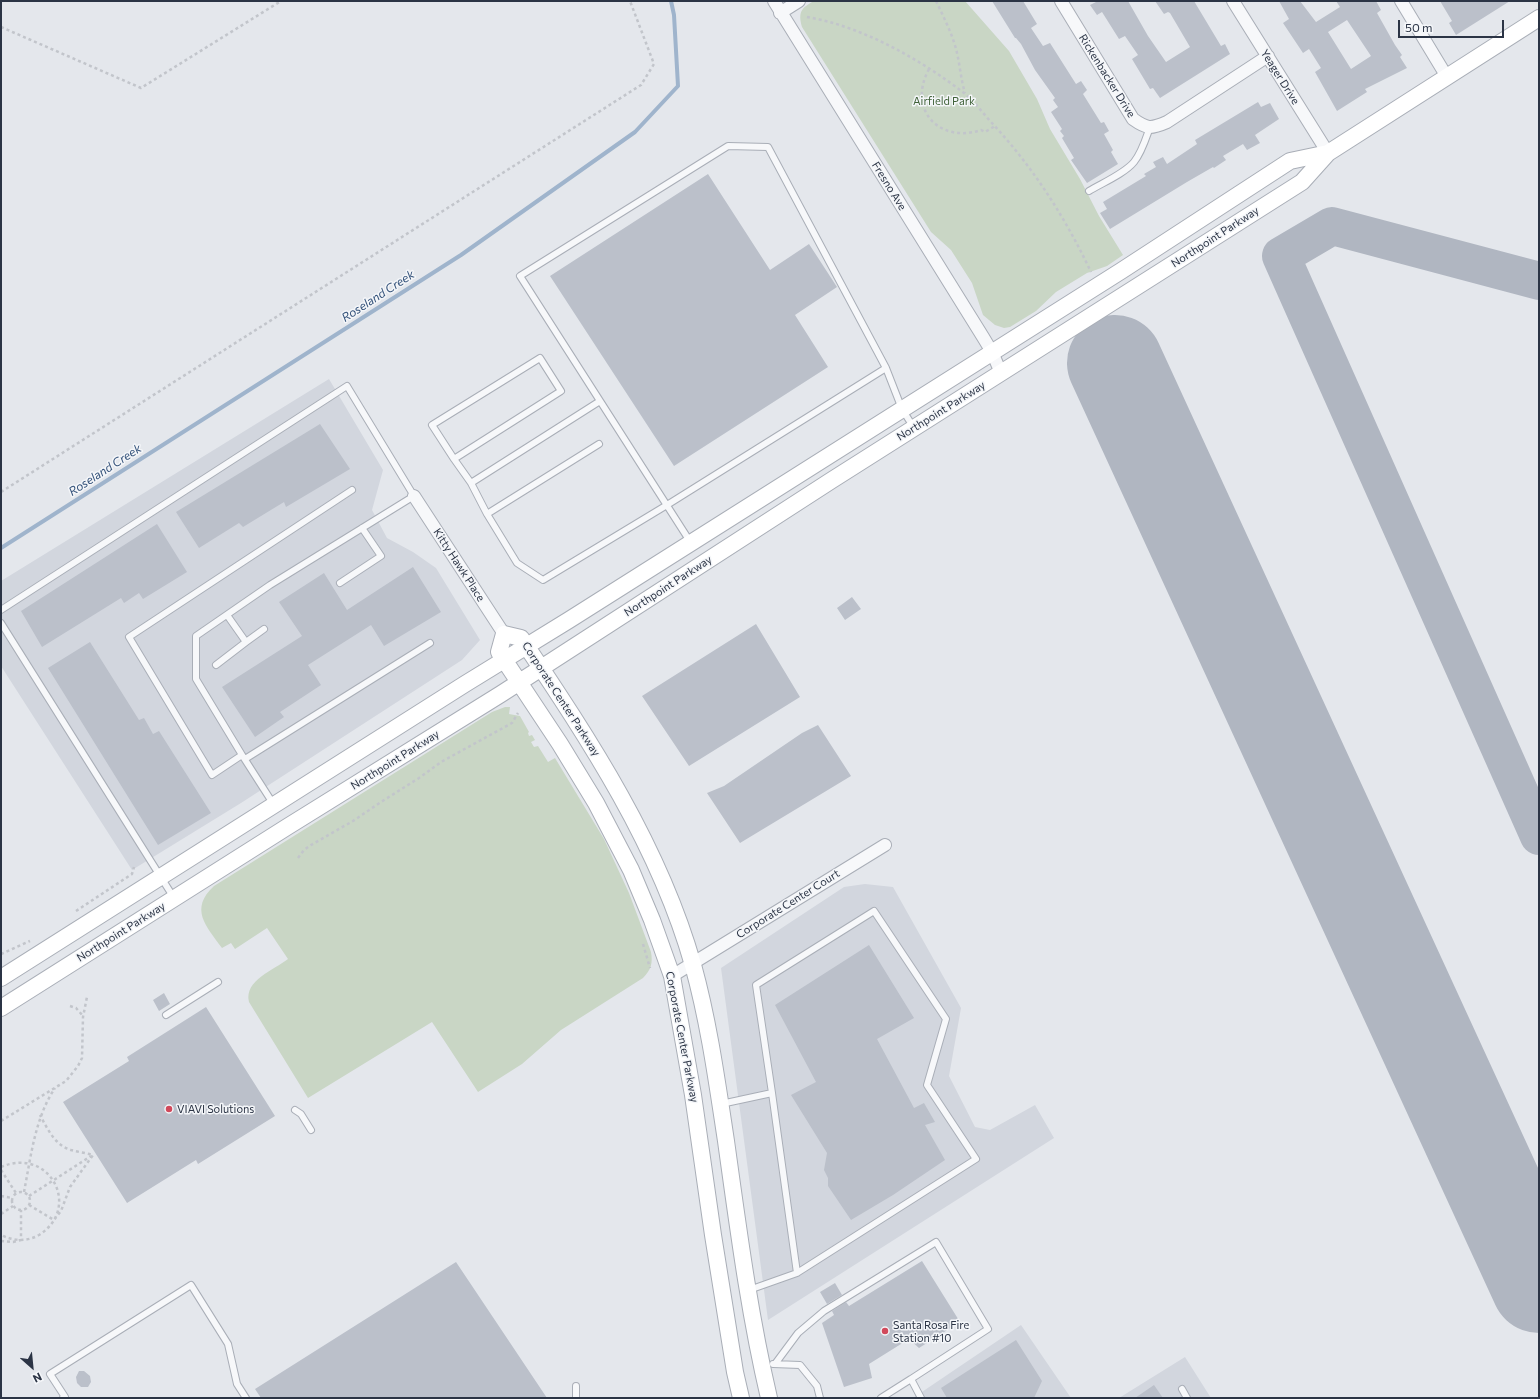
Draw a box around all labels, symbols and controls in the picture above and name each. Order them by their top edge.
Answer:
scale bar [1400,12,1506,38]
text: 50 m [1405,20,1433,34]
street label: Rickenbacker Drive [1076,32,1138,120]
street label: Yeager Drive [1258,47,1302,107]
park label: Airfield Park [913,94,975,108]
street label: Fresno Ave [869,159,909,213]
street label: Northpoint Parkway [1169,204,1261,270]
water label: Roseland Creek [339,267,417,325]
street label: Northpoint Parkway [894,378,988,444]
water label: Roseland Creek [66,441,144,499]
street label: Kitty Hawk Place [430,526,488,604]
street label: Northpoint Parkway [622,553,714,619]
street label: Corporate Center Parkway [519,639,603,759]
street label: Northpoint Parkway [348,727,442,793]
street label: Corporate Center Court [734,867,842,941]
street label: Northpoint Parkway [74,899,168,965]
street label: Corporate Center Parkway [663,970,701,1104]
place label: VIAVI Solutions [177,1102,254,1116]
marker: VIAVI Solutions [164,1104,174,1114]
place label: Santa Rosa Fire Station #10 [893,1318,969,1344]
marker: Santa Rosa Fire Station #10 [880,1326,890,1336]
north arrow [12,1347,52,1387]
text: N [31,1370,44,1386]

